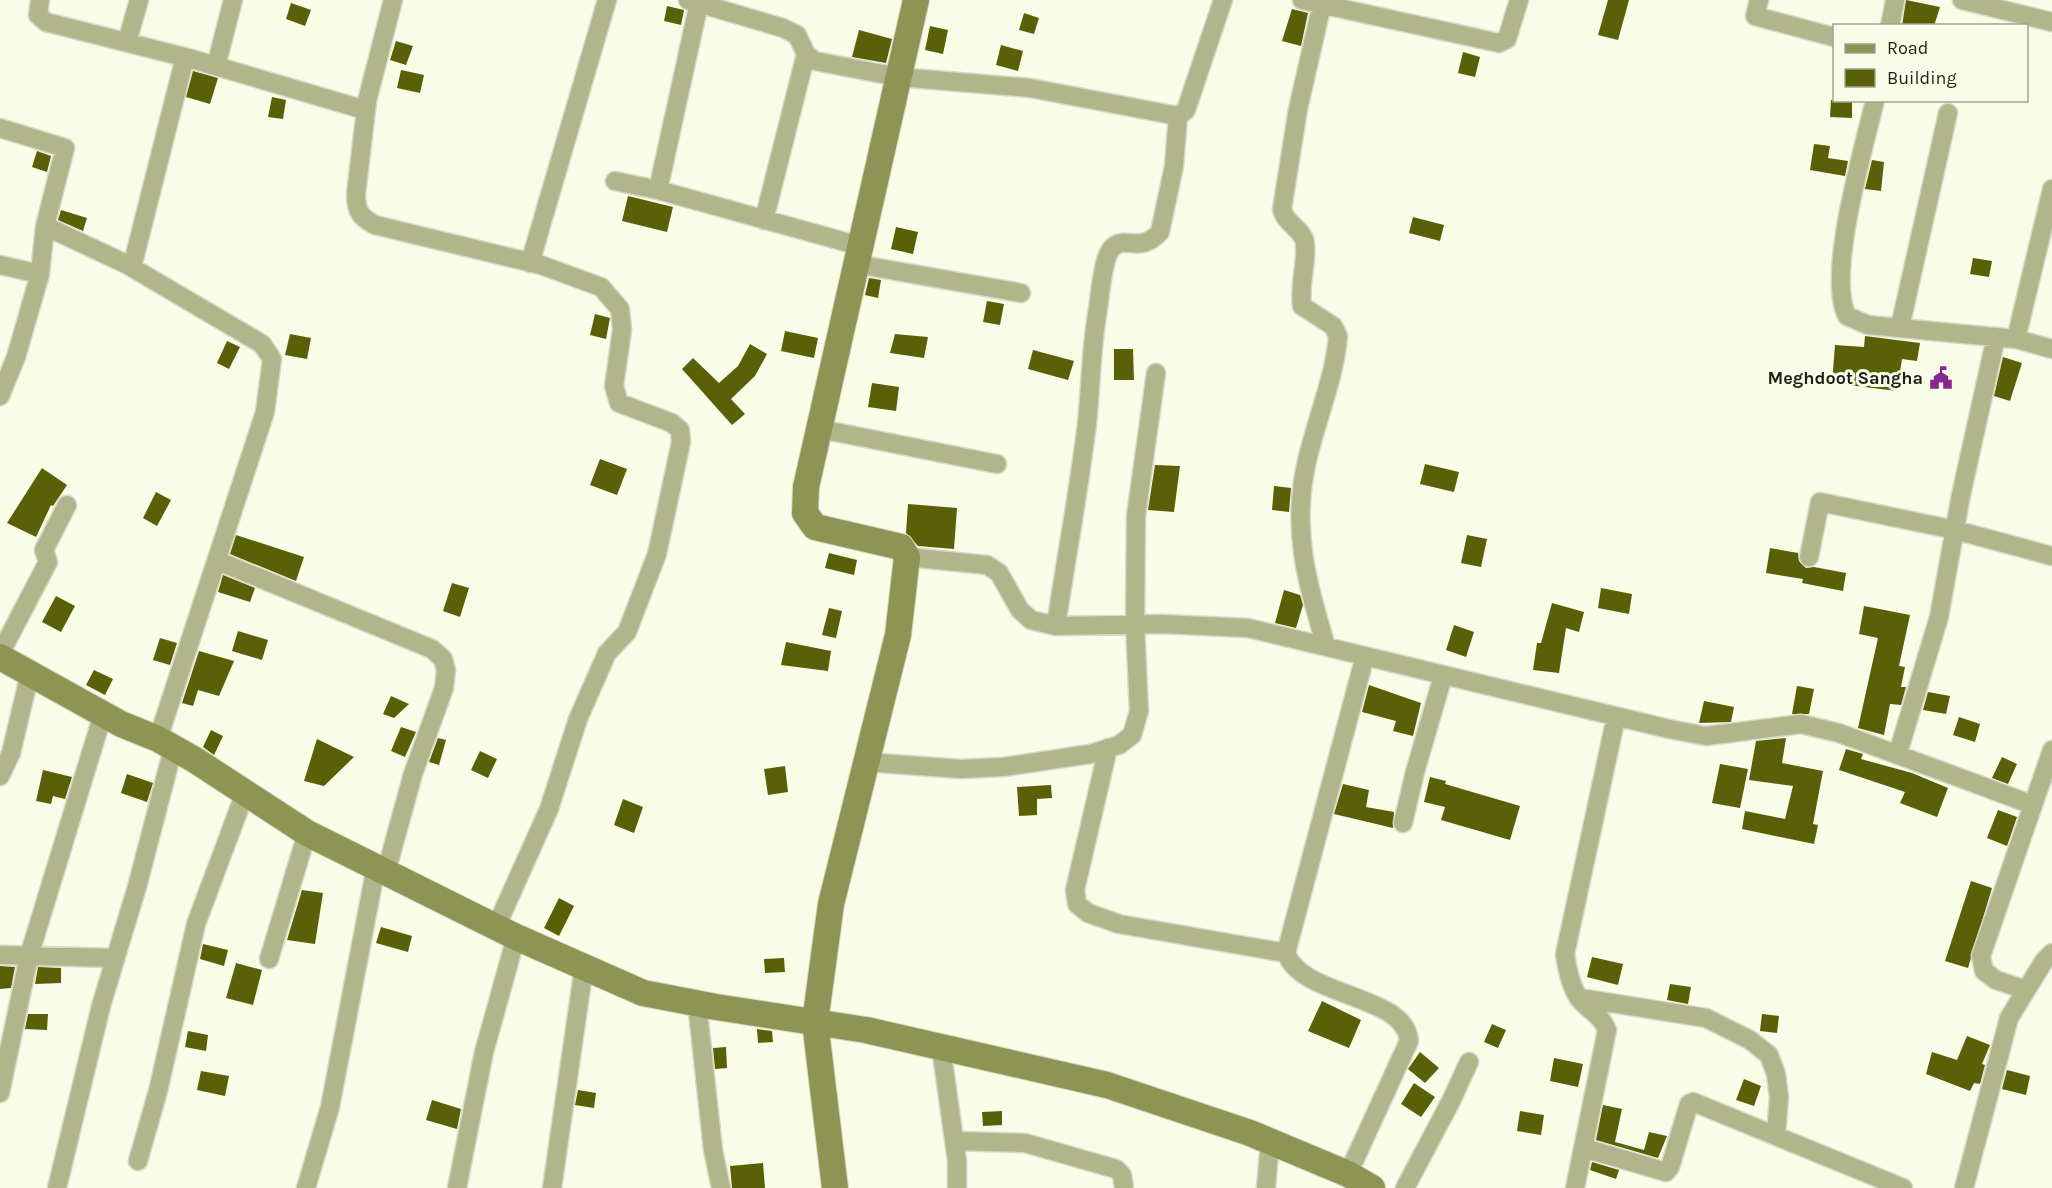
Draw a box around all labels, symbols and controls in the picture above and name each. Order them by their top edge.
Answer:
legend [1833,24,2028,102]
text: Road [1887,37,1928,59]
text: Building [1887,67,1957,89]
public building icon: Meghdoot Sangha [1928,365,1954,391]
place label: Meghdoot Sangha [1768,367,1923,389]

